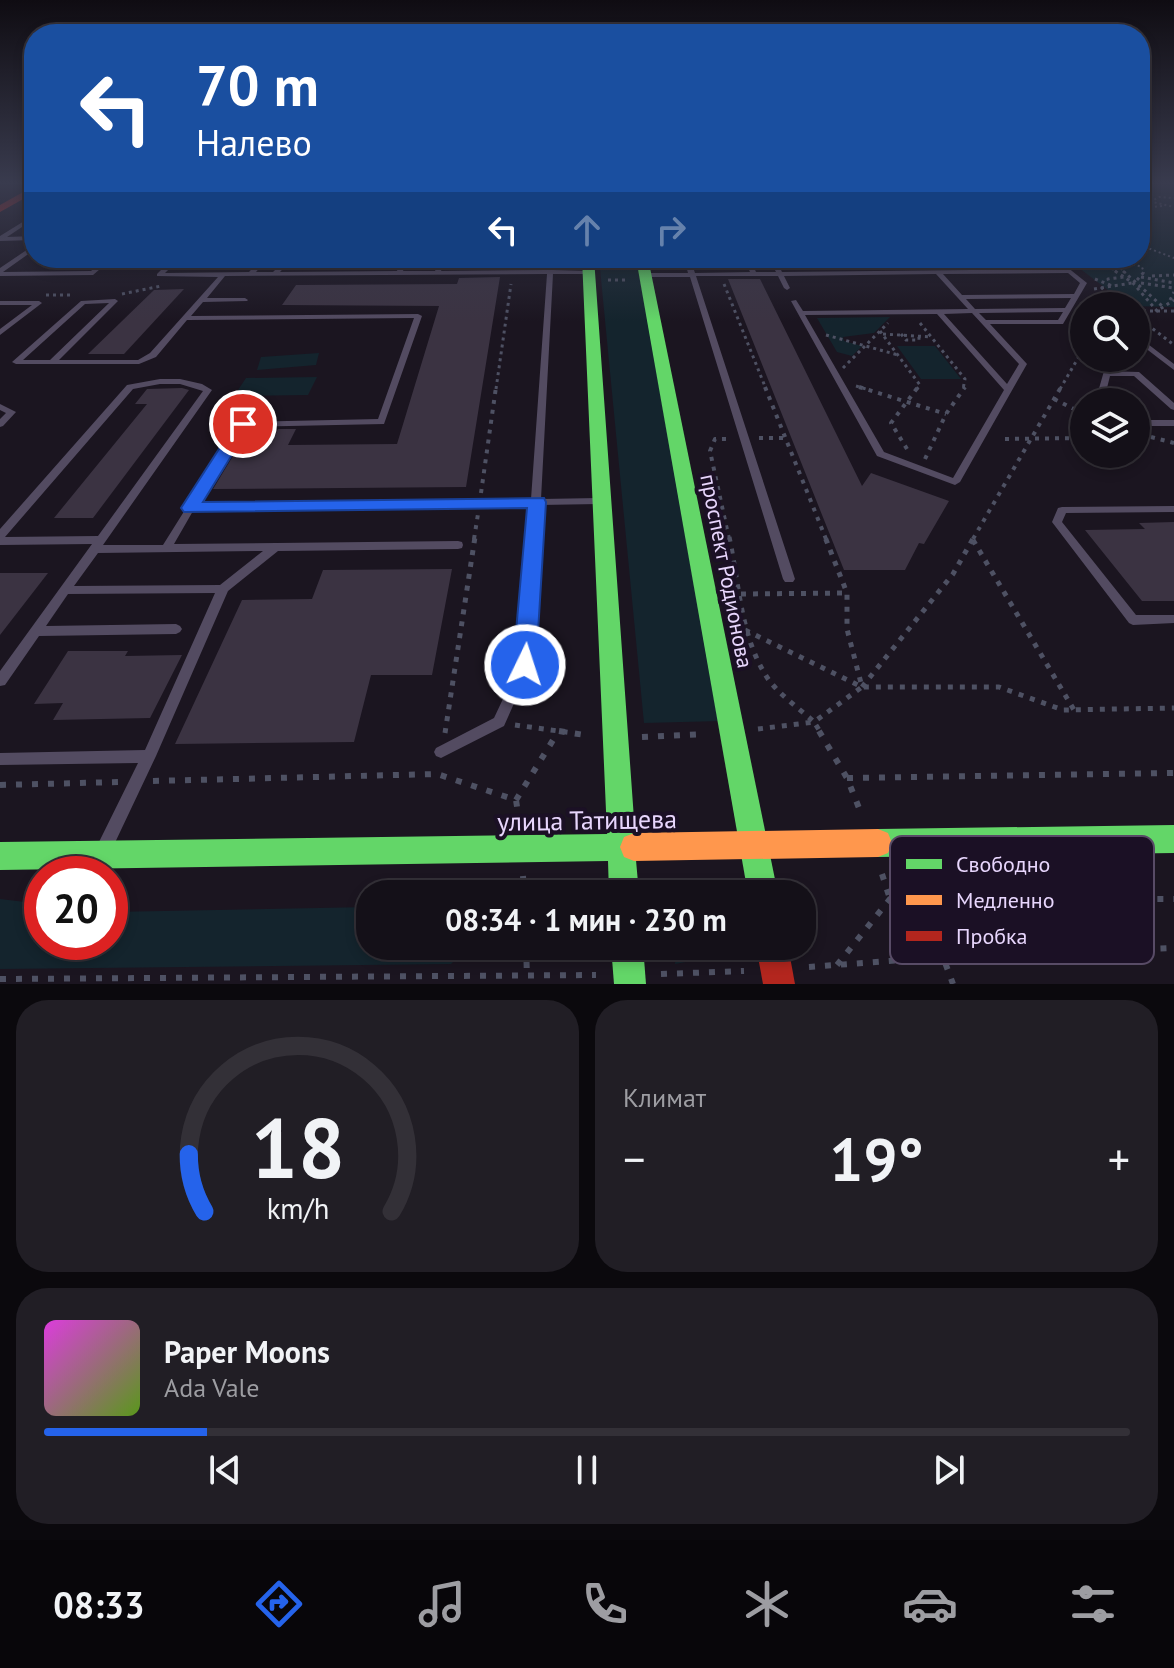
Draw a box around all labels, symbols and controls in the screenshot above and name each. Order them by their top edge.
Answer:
text: 70 m [196,49,319,121]
icon: left [64,56,168,160]
text: Налево [196,119,312,166]
icon: left [481,208,525,252]
icon: ahead [565,208,609,252]
icon: right [649,208,693,252]
map controls [1070,292,1150,468]
button: search [1070,292,1150,372]
button: layers [1070,388,1150,468]
pin [209,390,277,458]
icon: arrive [221,402,265,446]
street label: проспект Родионова [694,472,760,670]
position arrow [483,623,567,707]
street label: улица Татищева [497,802,677,838]
legend [890,836,1154,964]
text: Свободно [956,850,1050,878]
speed limit sign: 20 [24,856,128,960]
text: Медленно [956,886,1054,914]
text: 08:34 · 1 мин · 230 m [445,900,727,939]
text: Пробка [956,922,1027,950]
text: Климат [623,1081,706,1114]
text: 18 [250,1093,345,1201]
text: 19° [829,1120,924,1198]
text: − [623,1130,645,1187]
text: + [1108,1130,1130,1187]
text: km/h [266,1190,329,1227]
text: Paper Moons [164,1332,330,1371]
text: Ada Vale [164,1371,259,1404]
icon: previous [203,1448,247,1492]
icon: pause [565,1448,609,1492]
icon: next [927,1448,971,1492]
icon: directions [251,1576,307,1632]
icon: music [414,1576,470,1632]
icon: phone [577,1576,633,1632]
icon: climate [739,1576,795,1632]
icon: car [902,1576,958,1632]
icon: filters [1065,1576,1121,1632]
text: 08:33 [53,1581,145,1628]

